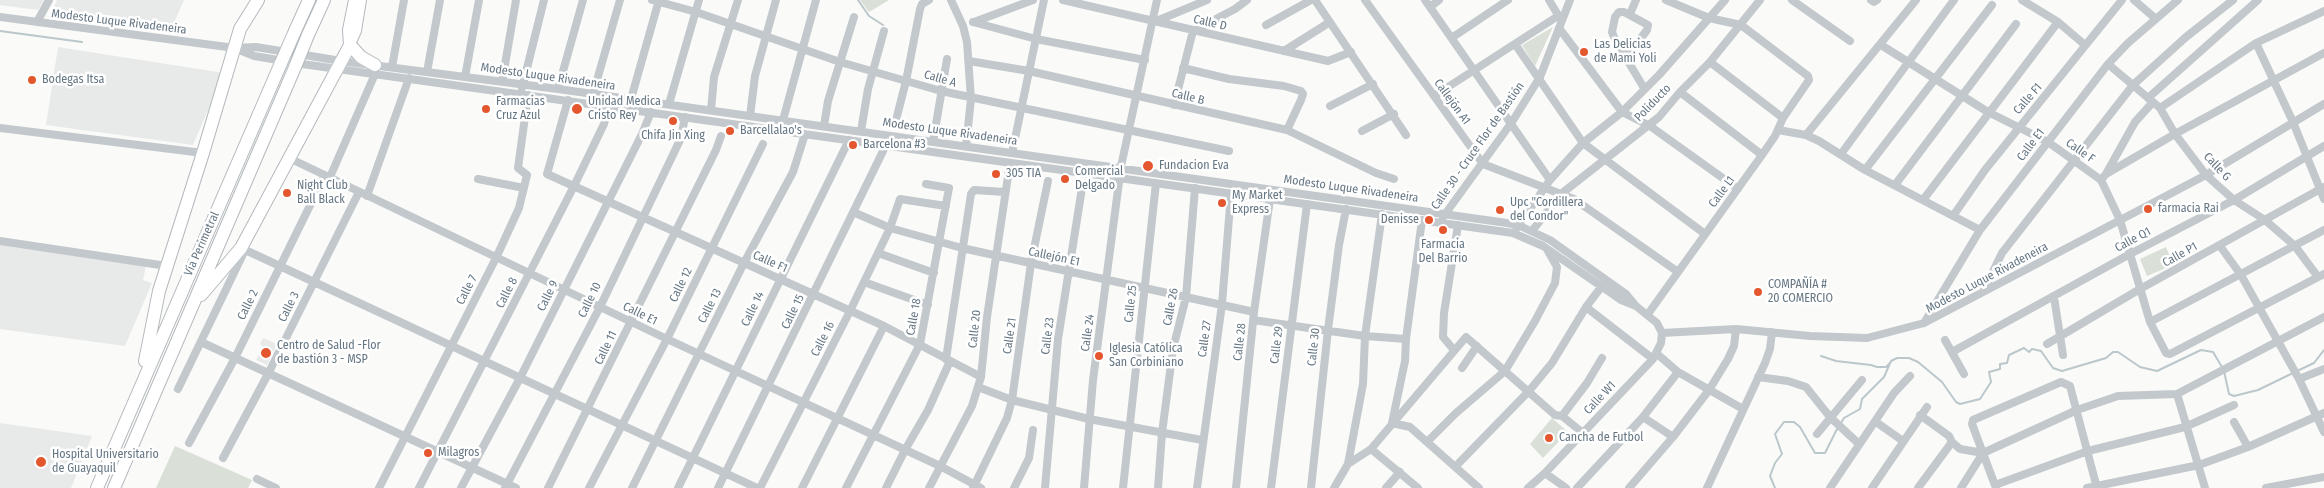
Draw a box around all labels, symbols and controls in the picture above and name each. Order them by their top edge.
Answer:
street label: Modesto Luque Rivadeneira [51,7,187,37]
street label: Calle D [1192,12,1228,34]
place label: Las Delicias de Mami Yoli [1594,38,1656,66]
marker: Las Delicias de Mami Yoli [1578,46,1590,58]
street label: Modesto Luque Rivadeneira [480,60,616,94]
street label: Calle A [922,68,958,90]
place label: Bodegas Itsa [42,73,104,87]
marker: Bodegas Itsa [26,74,38,86]
street label: Callejón A1 [1431,76,1473,128]
street label: Calle 30 - Cruce Flor de Bastión [1428,79,1528,213]
street label: Poliducto [1632,81,1674,125]
street label: Calle F1 [2011,81,2045,117]
street label: Calle B [1170,86,1206,108]
place label: Farmacias Cruz Azul [496,95,545,123]
place label: Unidad Medica Cristo Rey [588,95,661,123]
marker: Unidad Medica Cristo Rey [570,102,584,116]
marker: Farmacias Cruz Azul [480,103,492,115]
marker: Chifa Jin Xing [667,115,679,127]
street label: Modesto Luque Rivadeneira [882,115,1018,149]
place label: Barcellalao's [740,124,802,138]
marker: Barcellalao's [724,125,736,137]
street label: Calle E1 [2014,126,2048,164]
place label: Chifa Jin Xing [641,129,705,143]
street label: Calle F [2063,136,2097,166]
place label: Barcelona #3 [863,138,926,152]
marker: Barcelona #3 [847,139,859,151]
street label: Calle G [2200,150,2234,184]
marker: Fundacion Eva [1141,159,1155,173]
place label: Fundacion Eva [1159,159,1229,173]
place label: Comercial Delgado [1075,165,1123,193]
place label: 305 TIA [1006,167,1041,181]
marker: 305 TIA [990,168,1002,180]
street label: Modesto Luque Rivadeneira [1283,172,1419,206]
marker: Comercial Delgado [1059,173,1071,185]
street label: Calle L1 [1706,173,1738,211]
place label: Night Club Ball Black [297,179,348,207]
marker: Night Club Ball Black [281,187,293,199]
place label: My Market Express [1232,189,1283,217]
place label: Upc "Cordillera del Condor" [1510,196,1583,224]
marker: My Market Express [1216,197,1228,209]
place label: farmacia Rai [2158,202,2219,216]
marker: farmacia Rai [2142,203,2154,215]
marker: Upc "Cordillera del Condor" [1494,204,1506,216]
street label: Vía Perimetral [181,210,223,278]
place label: Denisse [1381,213,1419,227]
marker: Denisse [1423,214,1435,226]
marker: Farmacia Del Barrio [1437,224,1449,236]
street label: Calle Q1 [2112,225,2154,255]
place label: Farmacia Del Barrio [1418,238,1468,266]
street label: Modesto Luque Rivadeneira [1924,240,2050,316]
street label: Calle P1 [2160,240,2200,270]
street label: Callejón E1 [1027,245,1081,269]
street label: Calle F1 [750,248,790,276]
street label: Calle 12 [666,265,696,305]
street label: Calle 7 [453,273,481,307]
street label: Calle 8 [493,275,521,311]
street label: Calle 9 [534,278,562,314]
place label: COMPAÑÍA # 20 COMERCIO [1768,278,1833,306]
street label: Calle 10 [575,280,605,320]
street label: Calle 25 [1122,285,1140,323]
street label: Calle 13 [695,286,725,326]
marker: COMPAÑÍA # 20 COMERCIO [1752,286,1764,298]
street label: Calle 2 [235,287,261,323]
street label: Calle 26 [1160,287,1182,327]
street label: Calle 3 [275,289,303,325]
street label: Calle 14 [738,289,768,329]
street label: Calle 15 [778,292,808,332]
street label: Calle 18 [904,297,924,337]
street label: Calle E1 [620,299,660,329]
street label: Calle 20 [966,309,984,349]
street label: Calle 24 [1078,313,1098,353]
street label: Calle 21 [1000,317,1020,355]
street label: Calle 23 [1039,317,1057,355]
street label: Calle 16 [808,319,838,359]
street label: Calle 27 [1195,320,1215,358]
street label: Calle 28 [1231,322,1249,362]
street label: Calle 29 [1268,325,1286,365]
street label: Calle 30 [1305,327,1323,367]
street label: Calle 11 [592,329,620,367]
place label: Centro de Salud -Flor de bastión 3 - MSP [277,339,381,367]
place label: Iglesia Católica San Corbiniano [1109,342,1184,370]
marker: Centro de Salud -Flor de bastión 3 - MSP [259,346,273,360]
marker: Iglesia Católica San Corbiniano [1093,350,1105,362]
street label: Calle W1 [1581,378,1619,418]
place label: Cancha de Futbol [1559,431,1643,445]
marker: Cancha de Futbol [1543,432,1555,444]
place label: Milagros [438,446,479,460]
marker: Milagros [422,447,434,459]
place label: Hospital Universitario de Guayaquil [52,448,159,476]
marker: Hospital Universitario de Guayaquil [34,455,48,469]

